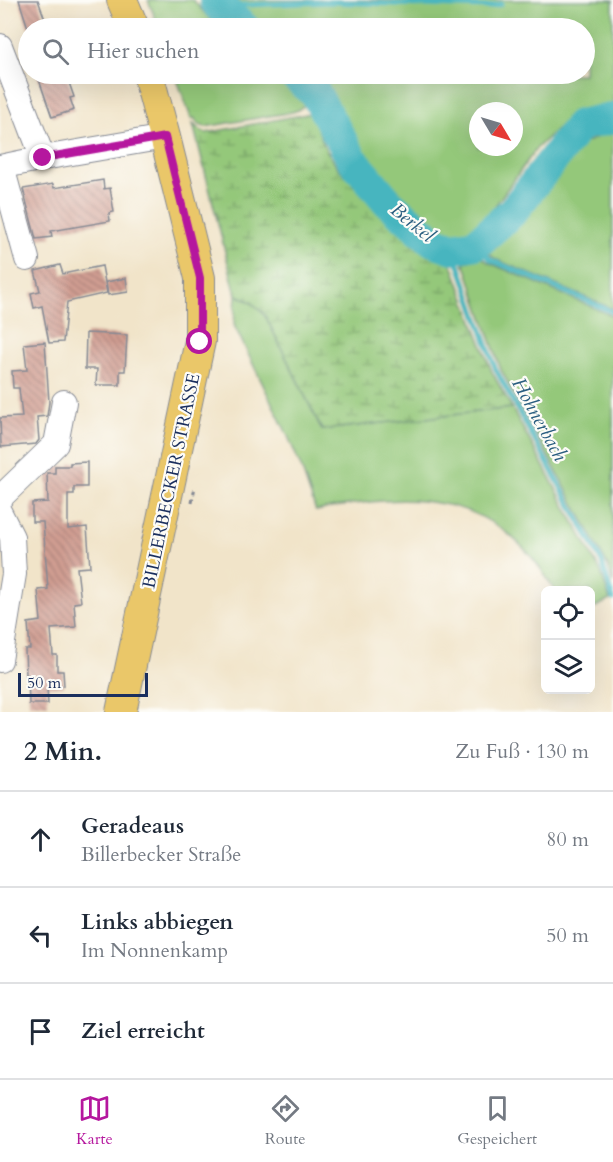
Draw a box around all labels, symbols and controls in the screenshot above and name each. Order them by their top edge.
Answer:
search box [18,18,595,84]
icon: search [39,35,72,68]
text: Hier suchen [87,36,200,66]
north arrow [469,102,523,156]
route end [29,144,55,170]
water label: Berkel [385,196,441,249]
route start [186,328,212,354]
street label: BILLERBECKER STRASSE [136,371,207,591]
water label: Hohnerbach [505,373,574,466]
map controls [541,586,595,694]
button: locate [541,586,595,640]
button: layers [541,640,595,694]
scale bar [18,670,148,698]
text: 50 m [27,672,61,694]
text: 2 Min. [24,734,102,769]
text: Zu Fuß · 130 m [455,738,589,765]
text: Geradeaus [81,811,184,841]
icon: ahead [24,823,57,856]
text: 80 m [546,826,589,853]
text: Billerbecker Straße [81,841,241,868]
text: Links abbiegen [81,907,233,937]
icon: left [24,919,57,952]
text: 50 m [546,922,589,949]
text: Im Nonnenkamp [81,937,228,964]
icon: arrive [24,1015,57,1048]
text: Ziel erreicht [81,1016,205,1046]
tab: Karte [76,1092,113,1150]
tab: Route [265,1092,306,1150]
tab: Gespeichert [457,1092,537,1150]

